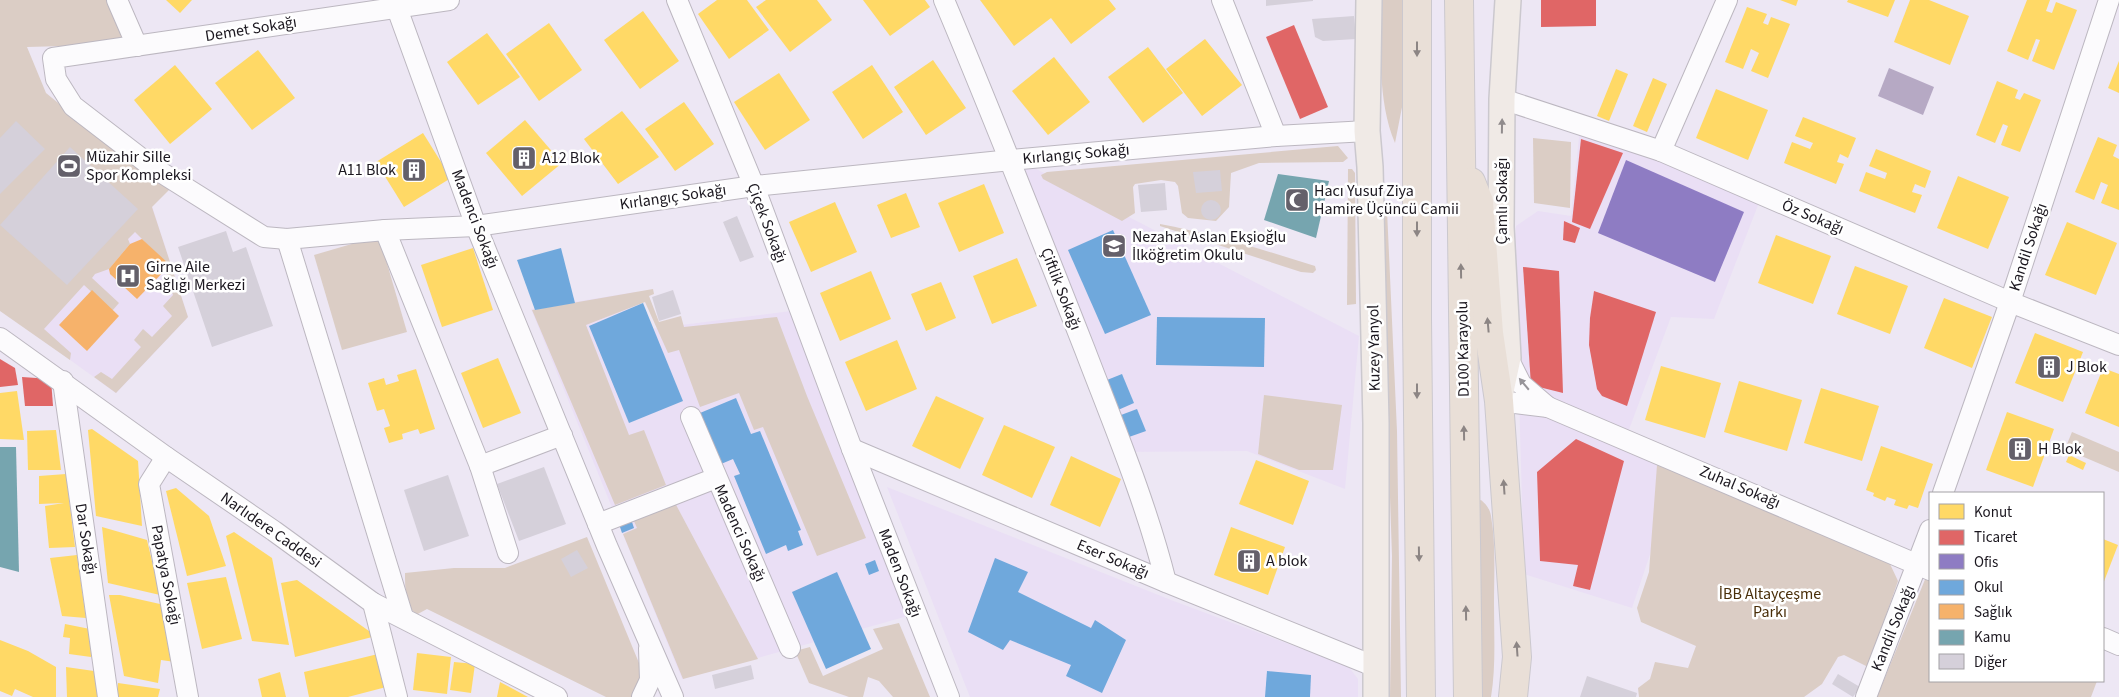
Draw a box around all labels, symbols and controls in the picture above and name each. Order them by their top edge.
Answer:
street label: Demet Sokağı [204,11,298,47]
one-way arrow [1413,41,1421,57]
one-way arrow [1498,118,1506,134]
street label: Kırlangıç Sokağı [1022,138,1130,170]
building icon: A12 Blok [511,145,537,171]
place label: Müzahir Sille Spor Kompleksi [86,146,191,186]
place label: A12 Blok [542,147,600,169]
sports icon: Müzahir Sille Spor Kompleksi [56,153,82,179]
building icon: A11 Blok [401,157,427,183]
street label: Çamlı Sokağı [1491,158,1513,244]
place label: A11 Blok [338,159,396,181]
street label: Madenci Sokağı [446,166,504,272]
street label: Kırlangıç Sokağı [618,179,728,215]
street label: Çiçek Sokağı [742,180,792,266]
place label: Hacı Yusuf Ziya Hamire Üçüncü Camii [1314,180,1459,220]
mosque icon: Hacı Yusuf Ziya Hamire Üçüncü Camii [1284,187,1310,213]
street label: Öz Sokağı [1779,194,1847,240]
street label: Kandil Sokağı [2003,200,2053,294]
one-way arrow [1413,221,1421,237]
place label: Nezahat Aslan Ekşioğlu İlköğretim Okulu [1132,226,1286,266]
school or university icon: Nezahat Aslan Ekşioğlu İlköğretim Okulu [1101,233,1127,259]
street label: Çiftlik Sokağı [1035,245,1087,333]
place label: Girne Aile Sağlığı Merkezi [146,256,245,296]
hospital icon: Girne Aile Sağlığı Merkezi [115,263,141,289]
one-way arrow [1457,263,1465,279]
street label: D100 Karayolu [1451,301,1475,397]
street label: Kuzey Yanyol [1362,305,1386,391]
one-way arrow [1484,317,1492,333]
building icon: J Blok [2036,354,2062,380]
place label: J Blok [2066,356,2107,378]
one-way arrow [1518,377,1529,390]
one-way arrow [1413,383,1421,399]
one-way arrow [1460,425,1468,441]
building icon: H Blok [2007,436,2033,462]
place label: H Blok [2038,438,2082,460]
street label: Zuhal Sokağı [1696,460,1784,514]
one-way arrow [1500,478,1508,494]
street label: Madenci Sokağı [709,481,771,585]
street label: Narlıdere Caddesi [216,487,326,573]
legend [1929,492,2104,682]
street label: Dar Sokağı [70,502,102,576]
text: Konut [1974,502,2012,523]
street label: Papatya Sokağı [145,523,187,627]
street label: Maden Sokağı [873,525,927,621]
text: Ticaret [1974,527,2017,548]
street label: Eser Sokağı [1073,534,1153,584]
one-way arrow [1416,546,1424,562]
building icon: A blok [1236,548,1262,574]
place label: A blok [1266,550,1307,572]
text: Ofis [1974,552,1998,573]
text: Okul [1974,577,2003,598]
street label: Kandil Sokağı [1866,582,1920,674]
park label: İBB Altayçeşme Parkı [1719,583,1821,623]
text: Sağlık [1974,602,2013,623]
one-way arrow [1462,605,1470,621]
text: Kamu [1974,627,2011,648]
one-way arrow [1512,640,1520,656]
text: Diğer [1974,652,2008,673]

